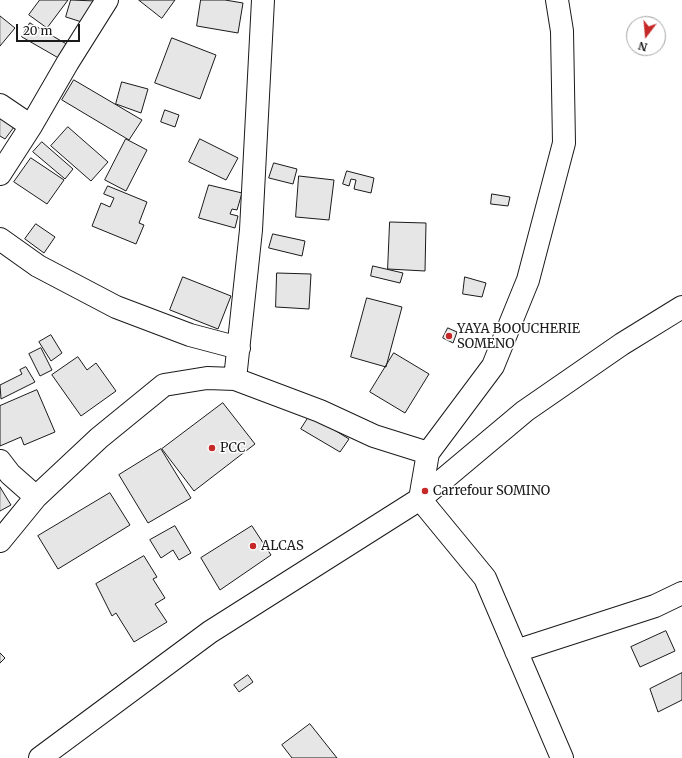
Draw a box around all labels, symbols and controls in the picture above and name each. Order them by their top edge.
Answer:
scale bar [18,16,82,42]
north arrow [626,16,666,56]
text: 20 m [23,23,52,38]
text: N [637,39,649,55]
place label: YAYA BOOUCHERIE SOMENO [457,321,580,352]
marker: YAYA BOOUCHERIE SOMENO [444,331,454,341]
place label: PCC [220,440,245,456]
marker: PCC [207,443,217,453]
place label: Carrefour SOMINO [433,483,550,499]
marker: Carrefour SOMINO [420,486,430,496]
place label: ALCAS [261,538,304,554]
marker: ALCAS [248,541,258,551]

